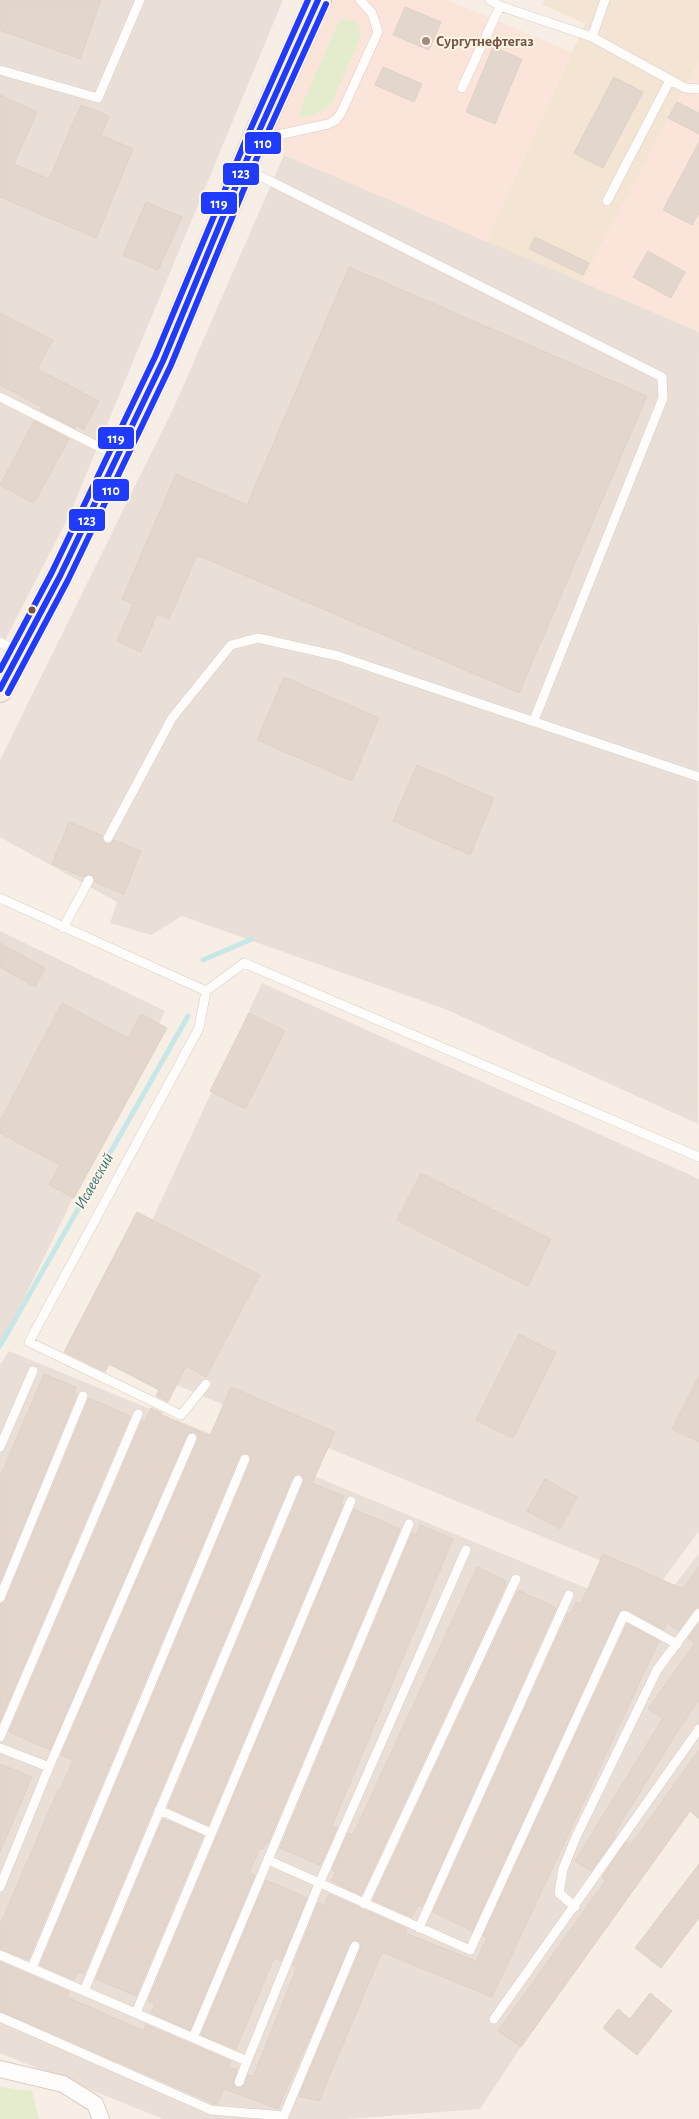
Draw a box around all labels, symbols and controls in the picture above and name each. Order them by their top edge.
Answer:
place label: Сургутнефтегаз [436,34,534,49]
marker: Сургутнефтегаз [420,35,432,47]
line badge: 110 [244,131,282,155]
text: 110 [254,137,272,151]
line badge: 123 [222,162,260,186]
text: 123 [232,167,250,181]
line badge: 119 [200,191,238,215]
text: 119 [211,197,228,211]
line badge: 119 [97,426,135,450]
text: 119 [108,432,125,446]
line badge: 110 [92,478,130,502]
text: 110 [102,484,120,498]
line badge: 123 [68,508,106,532]
text: 123 [78,514,96,528]
unlabelled marker [27,605,37,615]
water label: Исаевский [72,1150,116,1212]

